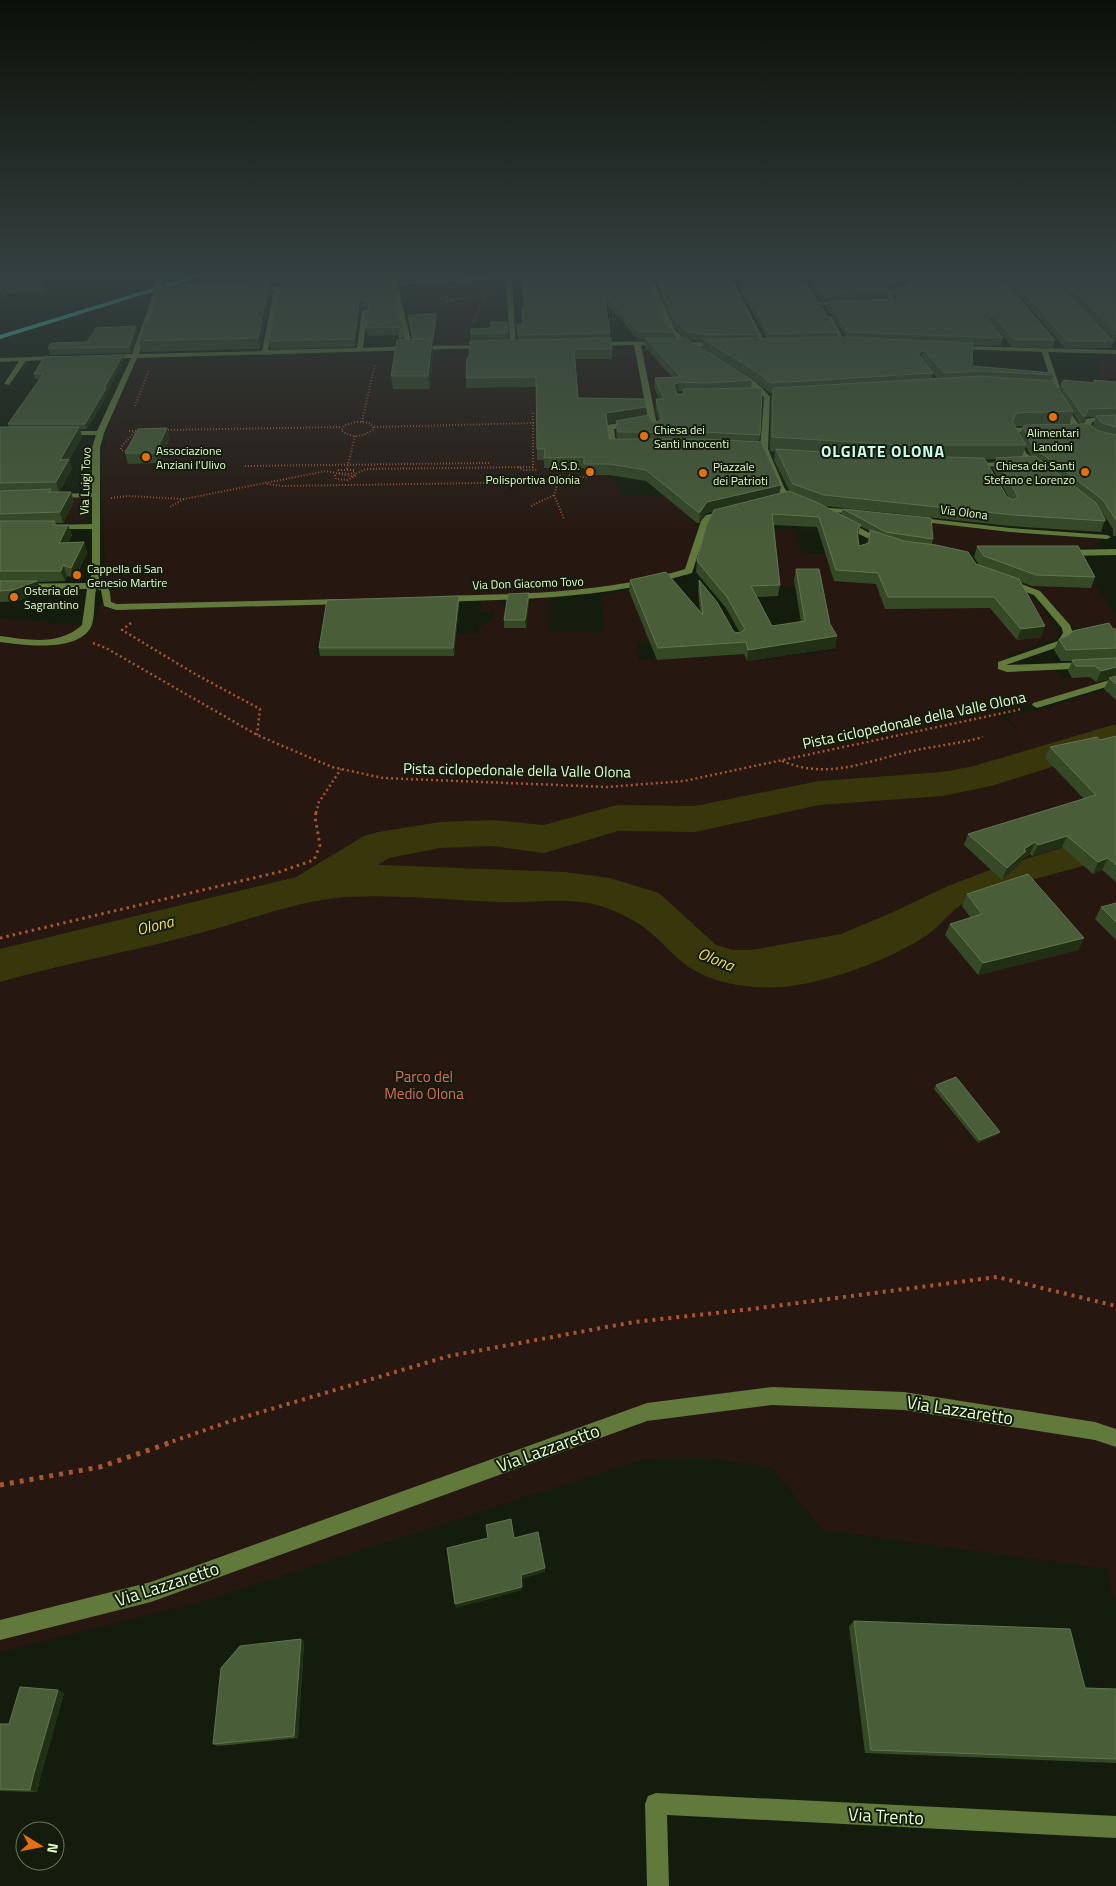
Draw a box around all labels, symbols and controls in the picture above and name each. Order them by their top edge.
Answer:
marker: Alimentari Landoni [1047,411,1059,423]
place label: Chiesa dei Santi Innocenti [654,420,729,453]
place label: Alimentari Landoni [1027,423,1079,456]
marker: Chiesa dei Santi Innocenti [638,430,650,442]
district label: OLGIATE OLONA [821,439,945,463]
place label: Associazione Anziani l'Ulivo [156,441,226,474]
street label: Via Luigi Tovo [74,447,96,515]
marker: Associazione Anziani l'Ulivo [140,451,152,463]
place label: A.S.D. Polisportiva Olonia [486,456,580,489]
place label: Chiesa dei Santi Stefano e Lorenzo [984,456,1075,489]
place label: Piazzale dei Patrioti [713,457,768,490]
marker: A.S.D. Polisportiva Olonia [584,466,596,478]
marker: Chiesa dei Santi Stefano e Lorenzo [1079,466,1091,478]
marker: Piazzale dei Patrioti [697,467,709,479]
street label: Via Olona [939,500,989,524]
place label: Cappella di San Genesio Martire [87,559,167,592]
marker: Cappella di San Genesio Martire [71,569,83,581]
street label: Via Don Giacomo Tovo [472,572,584,594]
place label: Osteria del Sagrantino [24,581,79,614]
marker: Osteria del Sagrantino [8,591,20,603]
street label: Pista ciclopedonale della Valle Olona [800,685,1028,755]
street label: Pista ciclopedonale della Valle Olona [403,757,632,783]
water label: Olona [134,909,177,941]
water label: Olona [694,941,739,977]
park label: Parco del Medio Olona [384,1065,464,1105]
street label: Via Lazzaretto [905,1388,1015,1432]
street label: Via Lazzaretto [493,1417,603,1479]
street label: Via Lazzaretto [112,1555,222,1613]
street label: Via Trento [847,1801,925,1831]
north arrow [15,1821,65,1871]
text: N [42,1842,64,1855]

